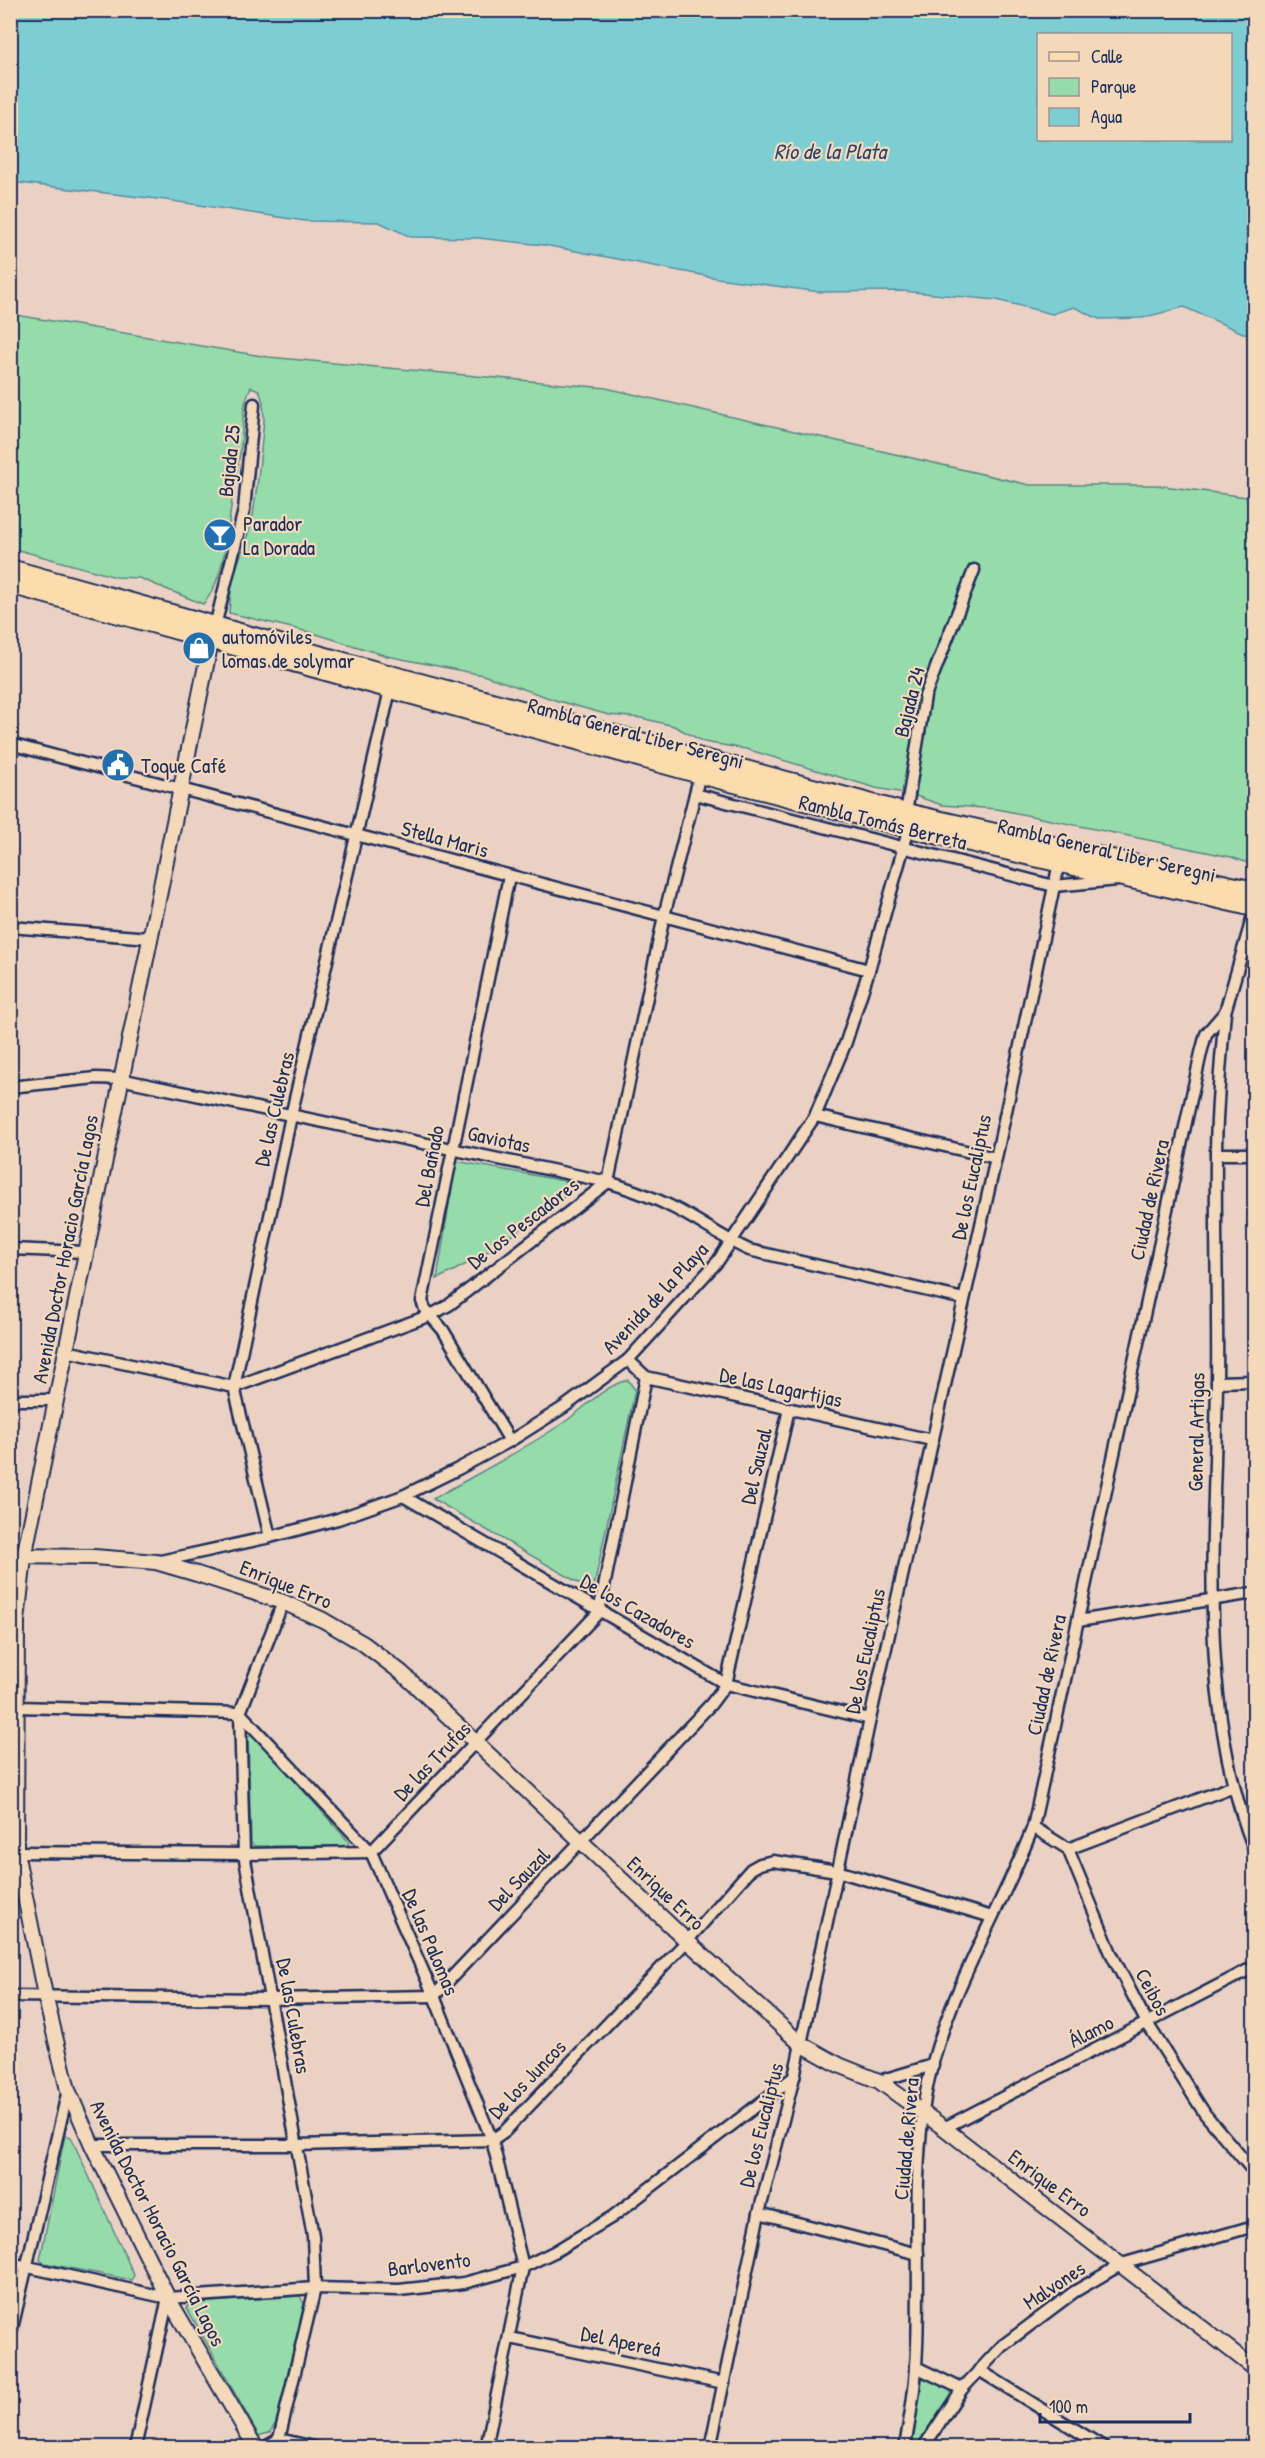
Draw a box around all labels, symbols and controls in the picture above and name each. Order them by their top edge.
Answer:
legend [1037,33,1232,141]
text: Calle [1091,44,1123,69]
text: Parque [1091,74,1136,99]
text: Agua [1091,104,1122,129]
water label: Río de la Plata [774,136,888,166]
street label: Bajada 25 [211,424,247,498]
place label: Parador La Dorada [243,509,315,562]
bar icon: Parador La Dorada [202,517,238,553]
place label: automóviles lomas de solymar [222,622,354,675]
shop icon: automóviles lomas de solymar [181,630,217,666]
street label: Bajada 24 [886,664,932,740]
street label: Rambla General Liber Seregni [525,690,747,776]
public building icon: Toque Café [100,747,136,783]
place label: Toque Café [141,751,226,780]
street label: Rambla Tomás Berreta [796,787,970,857]
street label: Rambla General Liber Seregni [995,811,1219,889]
street label: Stella Maris [398,813,492,865]
street label: De las Culebras [247,1049,301,1169]
street label: Avenida Doctor Horacio García Lagos [25,1112,105,1386]
street label: De los Eucaliptus [944,1112,998,1242]
street label: Gaviotas [465,1118,533,1160]
street label: Del Bañado [407,1123,451,1209]
street label: Ciudad de Rivera [1122,1137,1176,1263]
street label: De los Pescadores [461,1170,585,1276]
street label: Avenida de la Playa [595,1236,715,1360]
street label: De las Lagartijas [717,1360,845,1414]
street label: General Artigas [1180,1372,1212,1492]
street label: Del Sauzal [733,1424,779,1507]
street label: Enrique Erro [236,1552,336,1616]
street label: De los Cazadores [575,1566,701,1656]
street label: De los Eucaliptus [838,1586,892,1716]
street label: Ciudad de Rivera [1019,1612,1073,1738]
street label: De las Trufas [387,1715,477,1807]
street label: Del Sauzal [482,1841,557,1917]
street label: Enrique Erro [621,1849,711,1937]
street label: De las Palomas [396,1884,466,2000]
street label: De las Culebras [270,1956,318,2076]
street label: Ceibos [1129,1963,1177,2021]
street label: Álamo [1064,2007,1118,2055]
street label: De los Juncos [482,2033,572,2125]
street label: De los Eucaliptus [732,2060,790,2190]
street label: Ciudad de Rivera [886,2077,926,2201]
street label: Avenida Doctor Horacio García Lagos [83,2095,233,2351]
street label: Enrique Erro [1003,2142,1097,2224]
street label: Barlovento [386,2245,472,2283]
street label: Malvones [1017,2254,1091,2316]
street label: Del Apereá [578,2318,664,2364]
scale bar [1040,2386,1190,2424]
text: 100 m [1049,2394,1088,2419]

